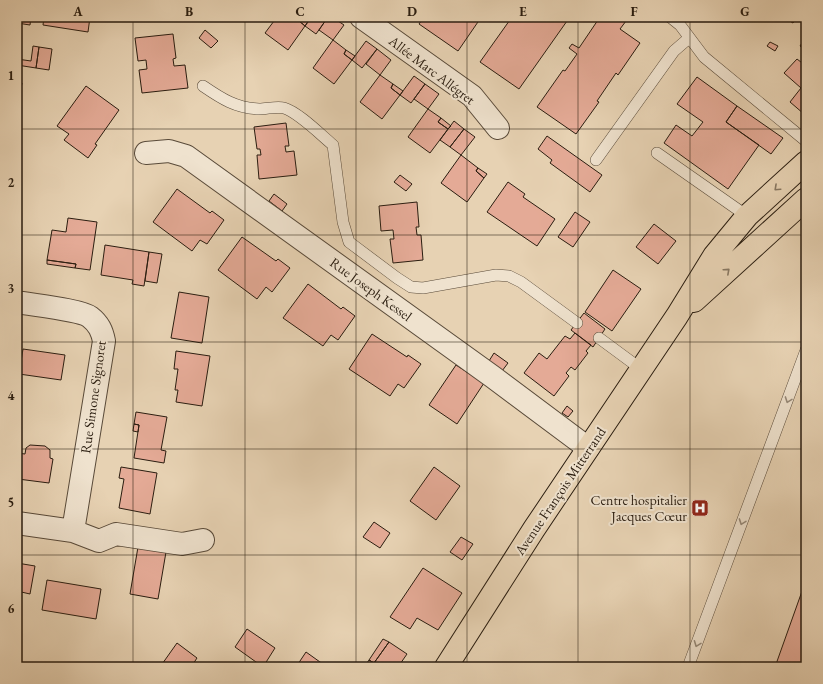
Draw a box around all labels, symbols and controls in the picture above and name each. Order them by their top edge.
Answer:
text: A [72,3,83,20]
text: B [185,3,193,20]
text: C [295,3,305,20]
text: D [407,3,417,20]
text: E [519,3,527,20]
text: F [630,3,638,20]
text: G [740,3,750,20]
street label: Allée Marc Allégret [384,31,479,109]
text: 1 [8,67,15,84]
text: 2 [8,174,15,191]
one-way arrow [774,183,782,191]
street label: Rue Joseph Kessel [326,253,416,325]
one-way arrow [722,269,729,276]
text: 3 [8,280,15,297]
street label: Rue Simone Signoret [76,339,110,455]
text: 4 [8,387,15,404]
one-way arrow [784,397,792,404]
street label: Avenue François Mitterrand [510,423,610,559]
place label: Centre hospitalier Jacques Cœur [591,491,687,525]
text: 5 [8,494,14,511]
hospital icon: Centre hospitalier Jacques Cœur [690,498,710,518]
one-way arrow [739,519,747,526]
text: 6 [8,600,15,617]
one-way arrow [693,640,701,647]

